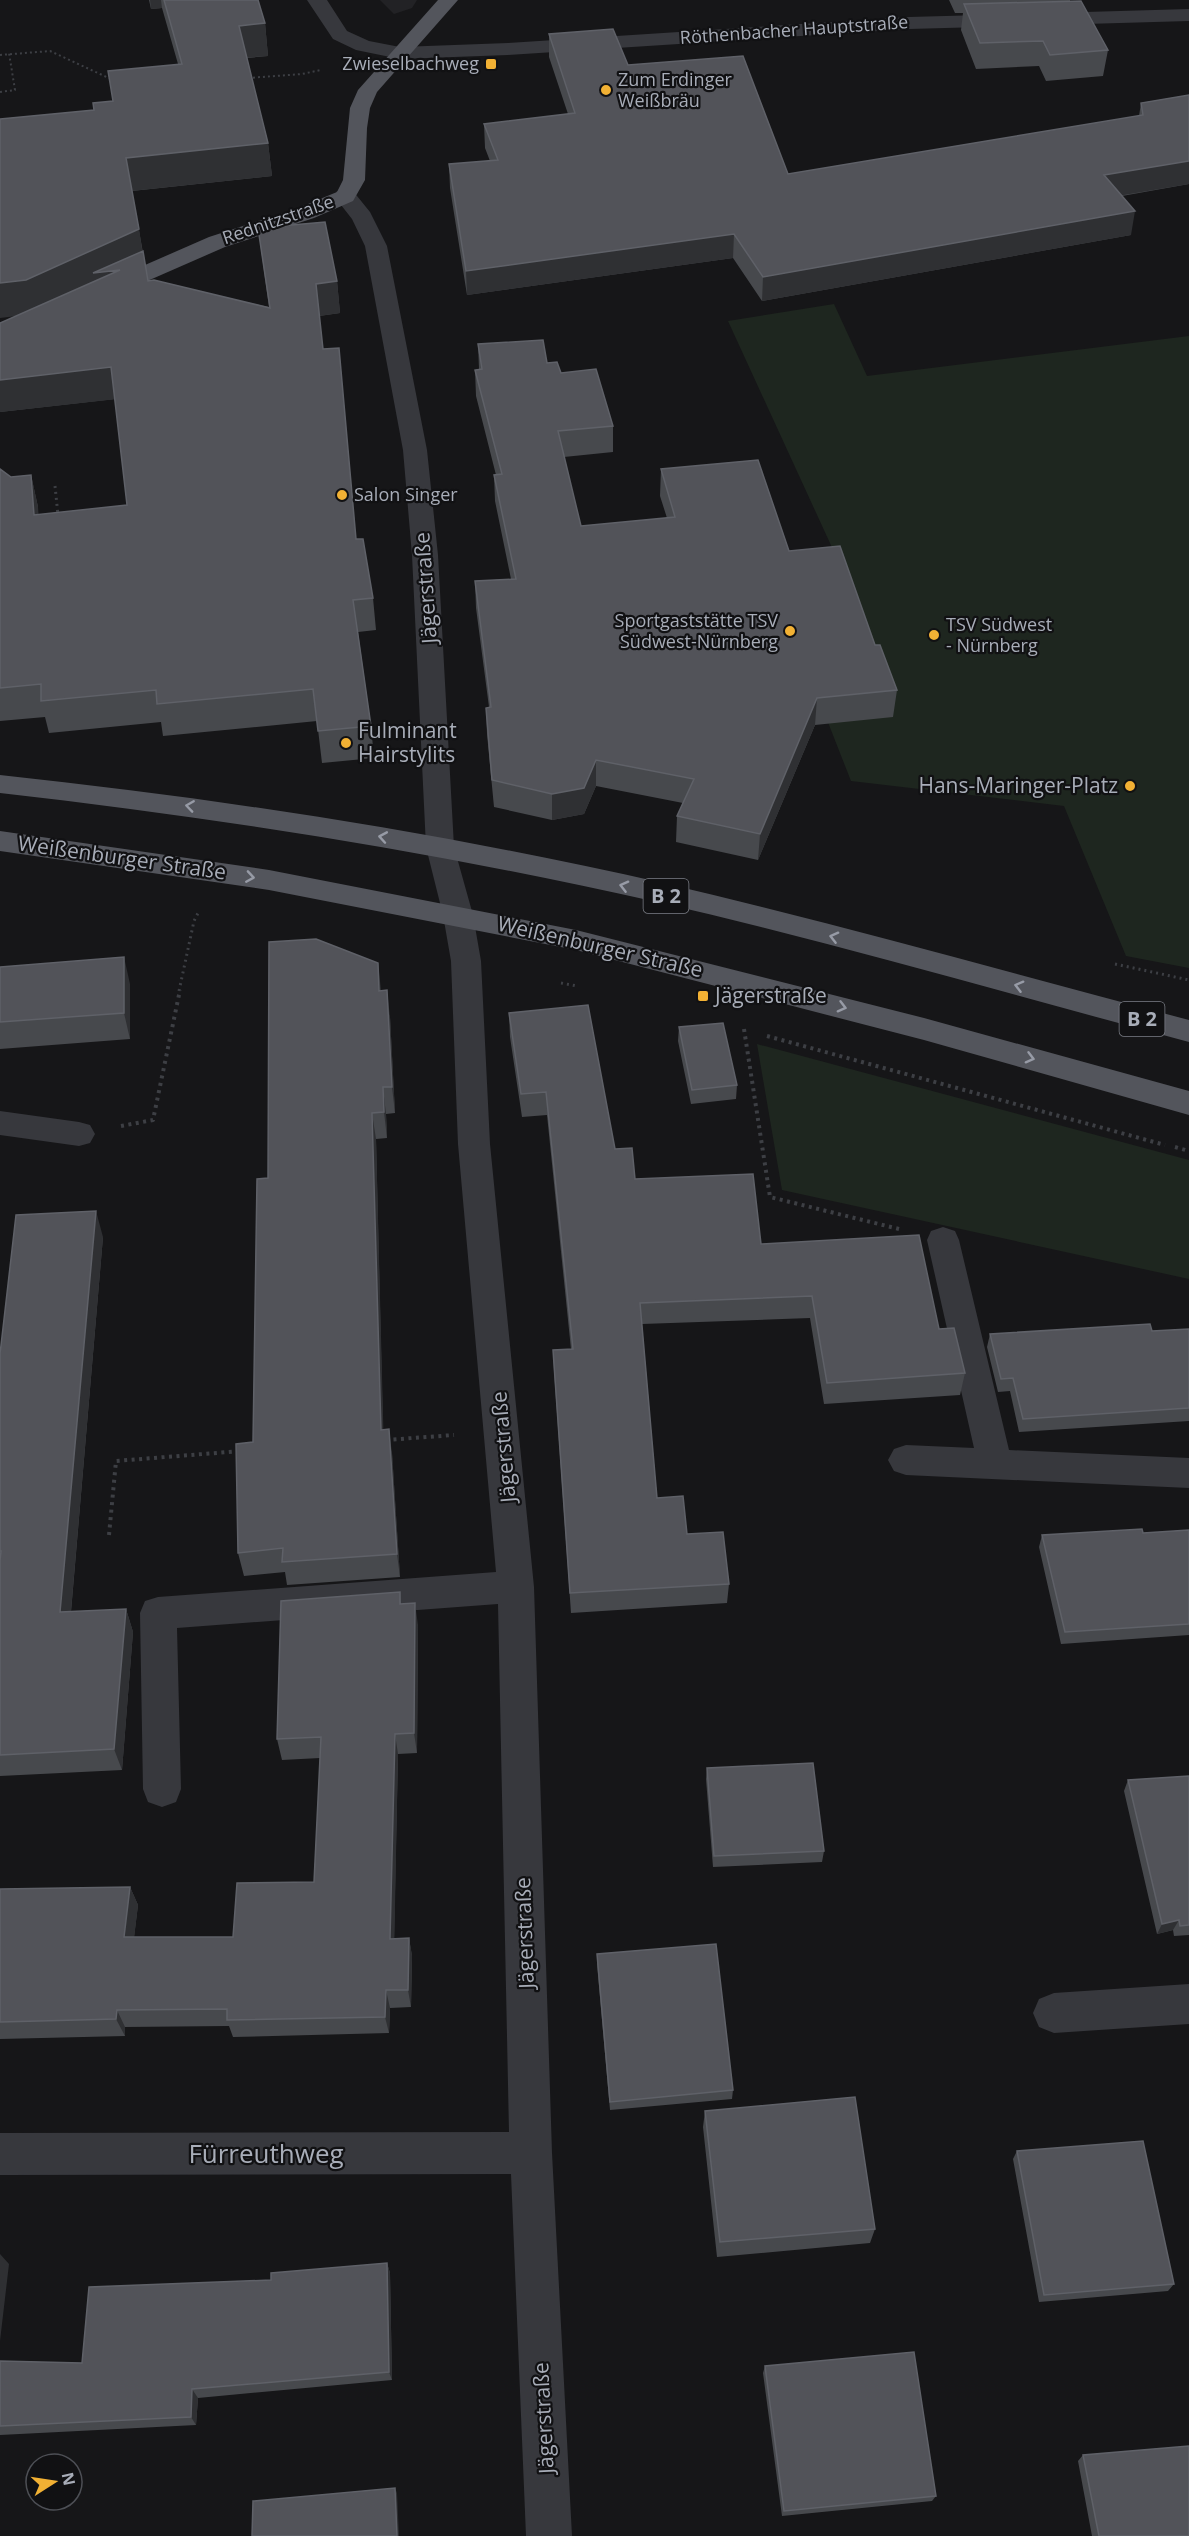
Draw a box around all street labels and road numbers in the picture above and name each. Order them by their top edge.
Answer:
street label: Röthenbacher Hauptstraße [679,9,909,49]
street label: Rednitzstraße [219,189,337,249]
street label: Jägerstraße [407,531,443,647]
street label: Weißenburger Straße [16,829,228,885]
road number: B 2 [644,879,688,913]
street label: Weißenburger Straße [495,909,706,983]
road number: B 2 [1120,1002,1164,1036]
street label: Jägerstraße [484,1390,522,1506]
street label: Jägerstraße [508,1877,540,1991]
street label: Fürreuthweg [188,2135,344,2171]
street label: Jägerstraße [526,2362,560,2477]

